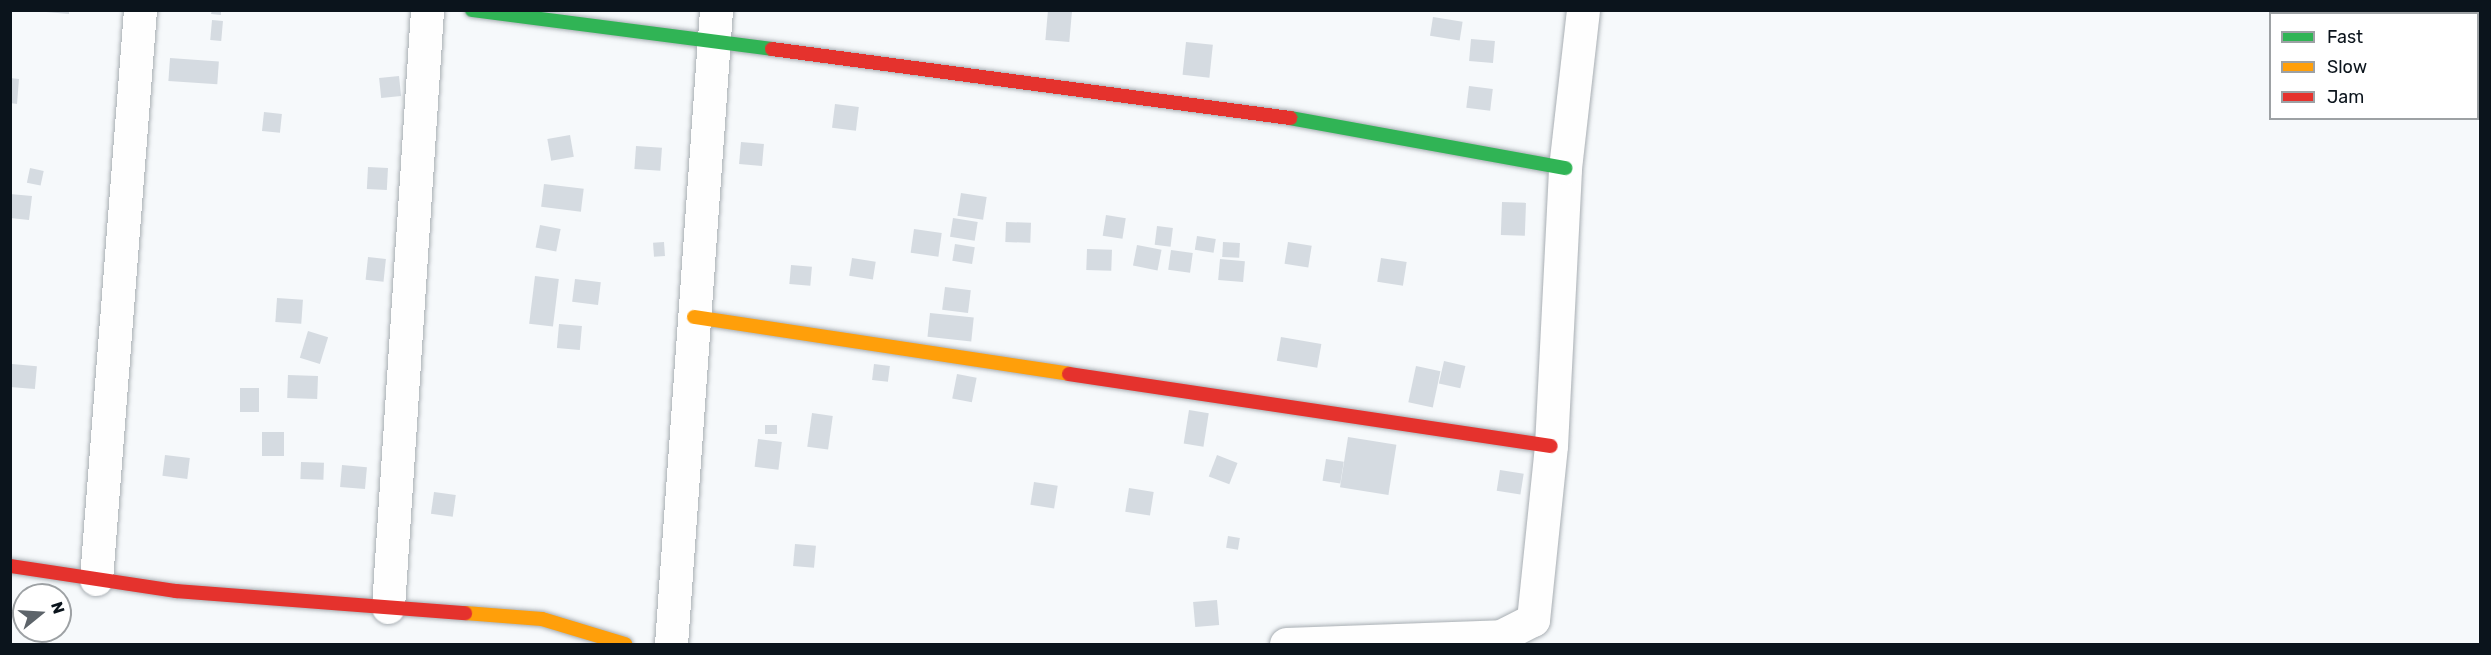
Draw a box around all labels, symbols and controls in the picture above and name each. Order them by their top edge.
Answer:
legend [2269,12,2479,120]
text: Fast [2327,26,2363,48]
text: Slow [2327,56,2367,78]
text: Jam [2327,86,2364,108]
north arrow [12,583,72,643]
text: N [47,599,69,616]

